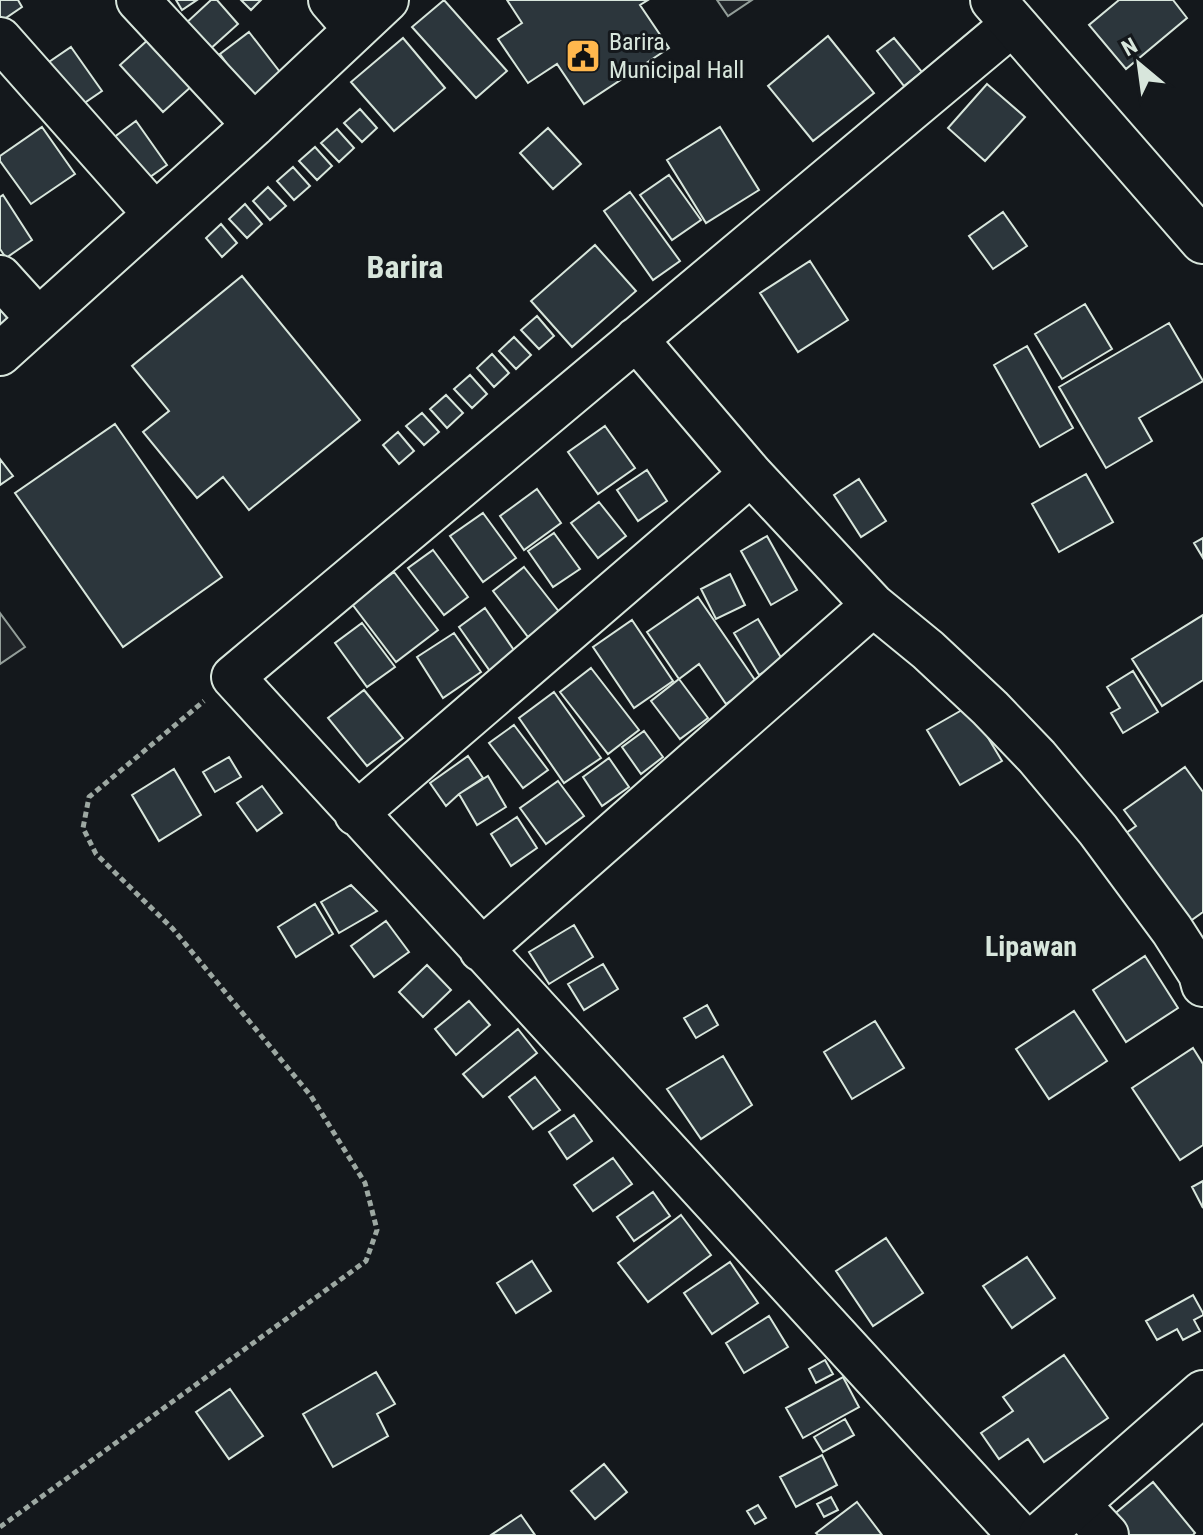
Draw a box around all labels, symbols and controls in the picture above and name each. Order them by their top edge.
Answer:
north arrow [1099,24,1179,104]
place label: Barira Municipal Hall [609,28,744,84]
text: N [1118,33,1142,61]
public building icon: Barira Municipal Hall [564,37,602,75]
district label: Barira [367,248,443,286]
district label: Lipawan [985,930,1077,963]

